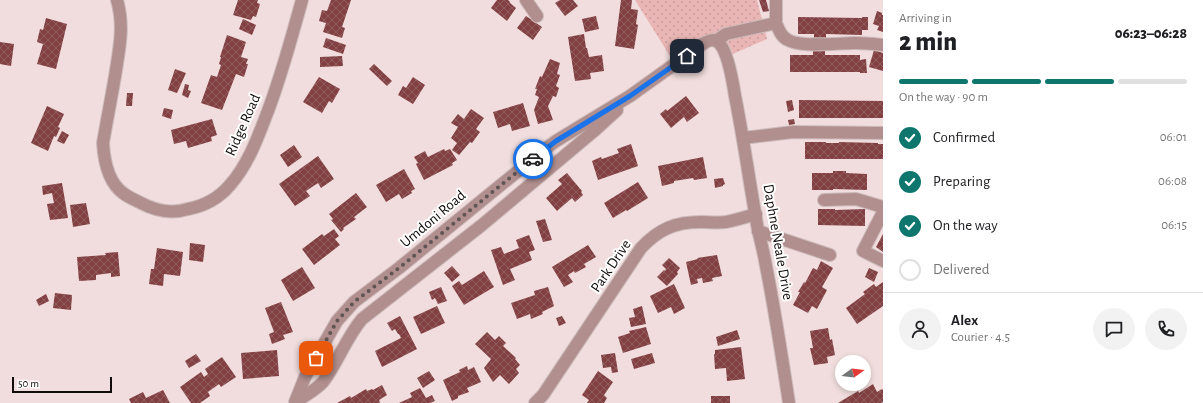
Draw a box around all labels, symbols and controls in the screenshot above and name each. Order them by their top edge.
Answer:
text: Arriving in [899,12,952,25]
text: 06:23–06:28 [1115,26,1187,41]
text: 2 min [899,29,957,55]
pin [670,39,704,73]
icon: home [676,45,698,67]
street label: Ridge Road [223,91,263,158]
text: On the way · 90 m [899,91,988,104]
icon: check [899,127,921,149]
text: Confirmed [933,130,995,145]
text: 06:01 [1160,131,1187,144]
courier [513,139,553,179]
icon: car [522,148,544,170]
icon: check [899,171,921,193]
text: Preparing [933,174,990,189]
text: 06:08 [1158,175,1187,188]
street label: Daphne Neale Drive [760,183,796,301]
street label: Umdoni Road [398,187,469,250]
icon: check [899,215,921,237]
text: On the way [933,218,998,233]
text: 06:15 [1161,219,1187,232]
street label: Park Drive [588,237,634,295]
text: Delivered [933,262,990,277]
button: person [899,308,941,350]
button: chat [1093,308,1135,350]
button: phone [1145,308,1187,350]
text: Alex [951,313,978,328]
text: Courier · 4.5 [951,331,1010,344]
pin [299,341,333,375]
icon: bag [305,347,327,369]
north arrow [835,355,871,391]
map controls [835,355,871,391]
scale bar [12,375,112,394]
text: 50 m [18,378,39,389]

